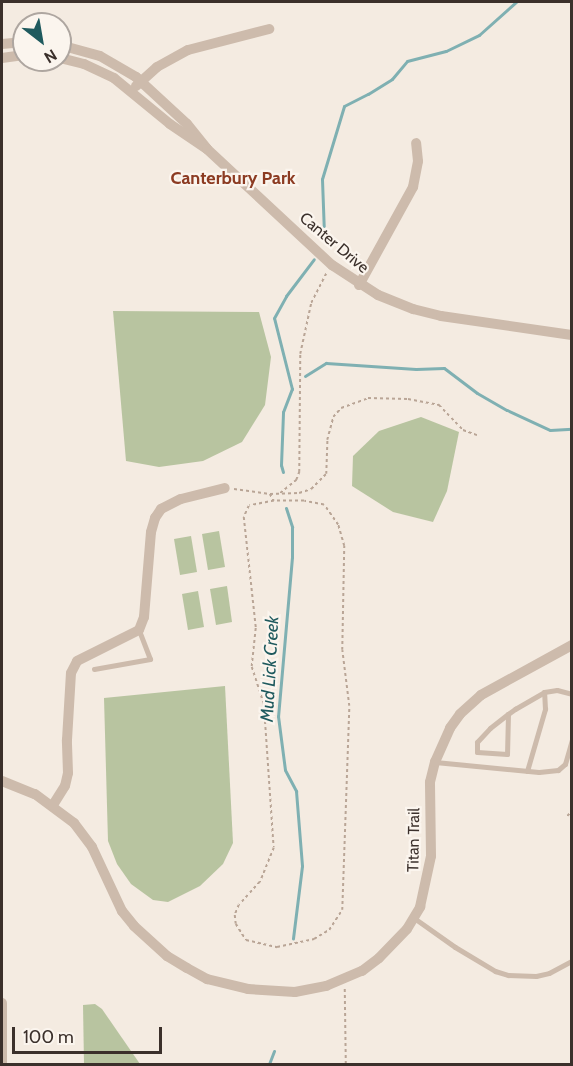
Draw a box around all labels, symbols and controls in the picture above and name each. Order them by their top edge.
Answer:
north arrow [12,12,72,72]
text: N [41,45,60,67]
district label: Canterbury Park [170,167,296,189]
street label: Canter Drive [295,209,373,277]
water label: Mud Lick Creek [256,615,284,723]
street label: Titan Trail [404,808,424,872]
scale bar [15,1015,165,1053]
text: 100 m [23,1026,74,1048]

